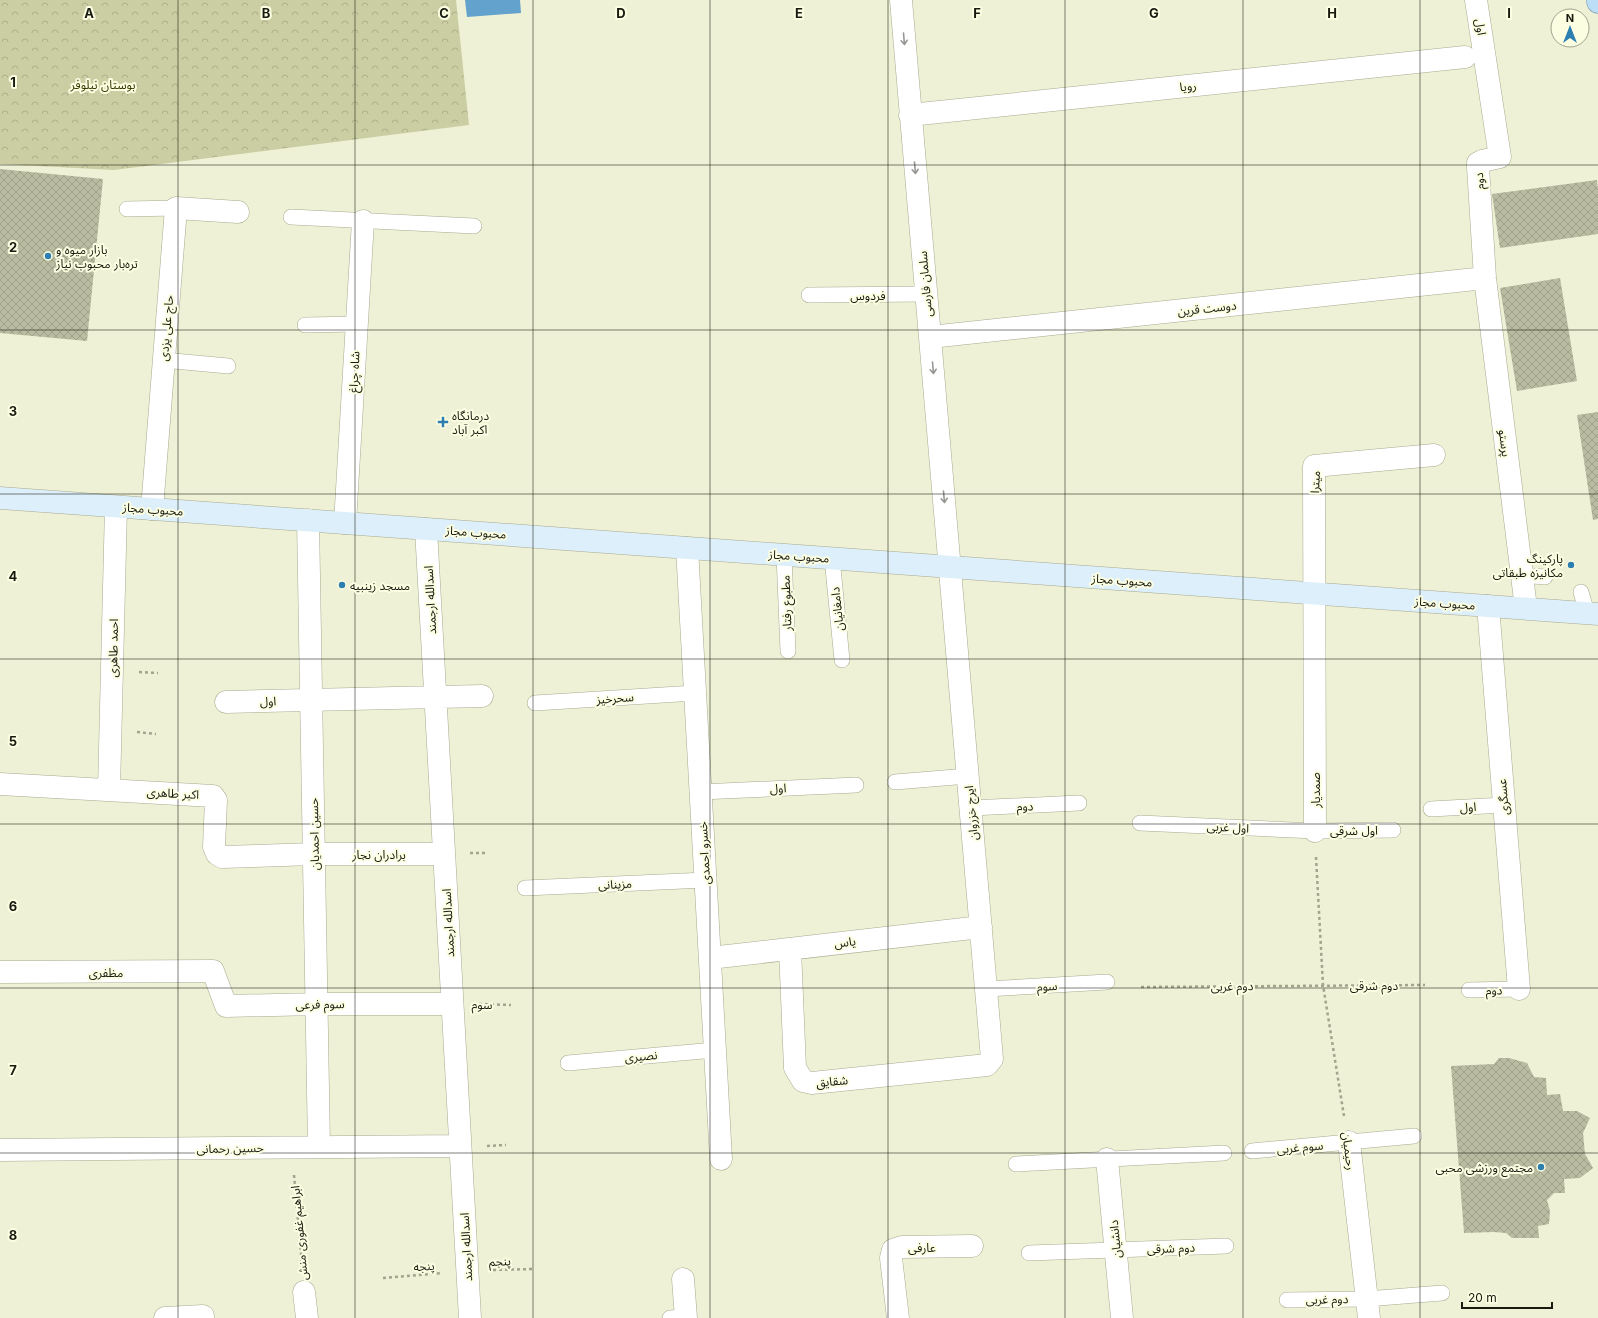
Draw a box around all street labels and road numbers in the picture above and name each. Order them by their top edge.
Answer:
street label: اول [1472,18,1490,36]
street label: رویا [1179,78,1197,94]
street label: دوم [1471,172,1489,190]
street label: سلمان فارسی [915,250,935,318]
street label: فردوس [850,288,886,303]
street label: حاج علی یزدی [156,294,178,362]
street label: دوست قرین [1177,297,1237,319]
street label: شاه چراغ [345,351,365,393]
street label: پرستو [1495,428,1514,458]
street label: میترا [1307,470,1323,494]
street label: محبوب مجاز [121,499,184,519]
street label: محبوب مجاز [444,522,507,542]
street label: محبوب مجاز [767,546,830,566]
street label: اسدالله ارجمند [421,565,439,635]
street label: محبوب مجاز [1090,570,1153,590]
street label: مطبوع رفتار [778,575,797,632]
street label: دامغانیان [827,586,847,632]
street label: محبوب مجاز [1413,593,1476,613]
street label: احمد طاهری [105,618,121,678]
street label: سحرخیز [595,689,634,707]
street label: اول [259,693,277,709]
street label: صمدیار [1308,772,1323,809]
street label: عسگری [1494,778,1512,816]
street label: اول [769,780,787,796]
street label: اکبر طاهری [146,784,200,802]
street label: ایرج خزروان [961,785,983,841]
street label: حسین احمدیان [306,798,322,870]
street label: دوم [1016,798,1034,816]
street label: اول [1459,799,1477,815]
street label: اول غربی [1206,818,1250,836]
street label: خسرو احمدی [695,821,713,885]
street label: اول شرقی [1330,823,1378,838]
street label: برادران نجار [351,847,406,862]
street label: مزینانی [598,876,632,892]
street label: اسدالله ارجمند [439,888,457,958]
street label: یاس [833,933,857,951]
street label: مظفری [89,965,123,980]
street label: سوم [1036,978,1058,996]
street label: دوم غربی [1210,978,1254,996]
street label: دوم شرقی [1350,978,1398,995]
street label: دوم [1485,982,1503,1000]
street label: سوم فرعی [295,996,345,1014]
street label: سوم [472,997,492,1014]
street label: نصیری [624,1047,658,1065]
street label: شقایق [815,1072,849,1091]
street label: رحیمیان [1339,1131,1359,1171]
street label: سوم غربی [1276,1137,1324,1159]
street label: حسین رحمانی [196,1140,264,1156]
street label: ابراهیم غفوری منش [287,1185,313,1281]
street label: اسدالله ارجمند [457,1212,475,1282]
street label: دانشیان [1106,1219,1124,1259]
street label: عارفی [908,1240,936,1255]
street label: دوم شرقی [1147,1240,1196,1258]
street label: پنجم [489,1253,511,1271]
street label: پنجه [413,1258,435,1275]
street label: دوم غربی [1305,1291,1349,1309]

